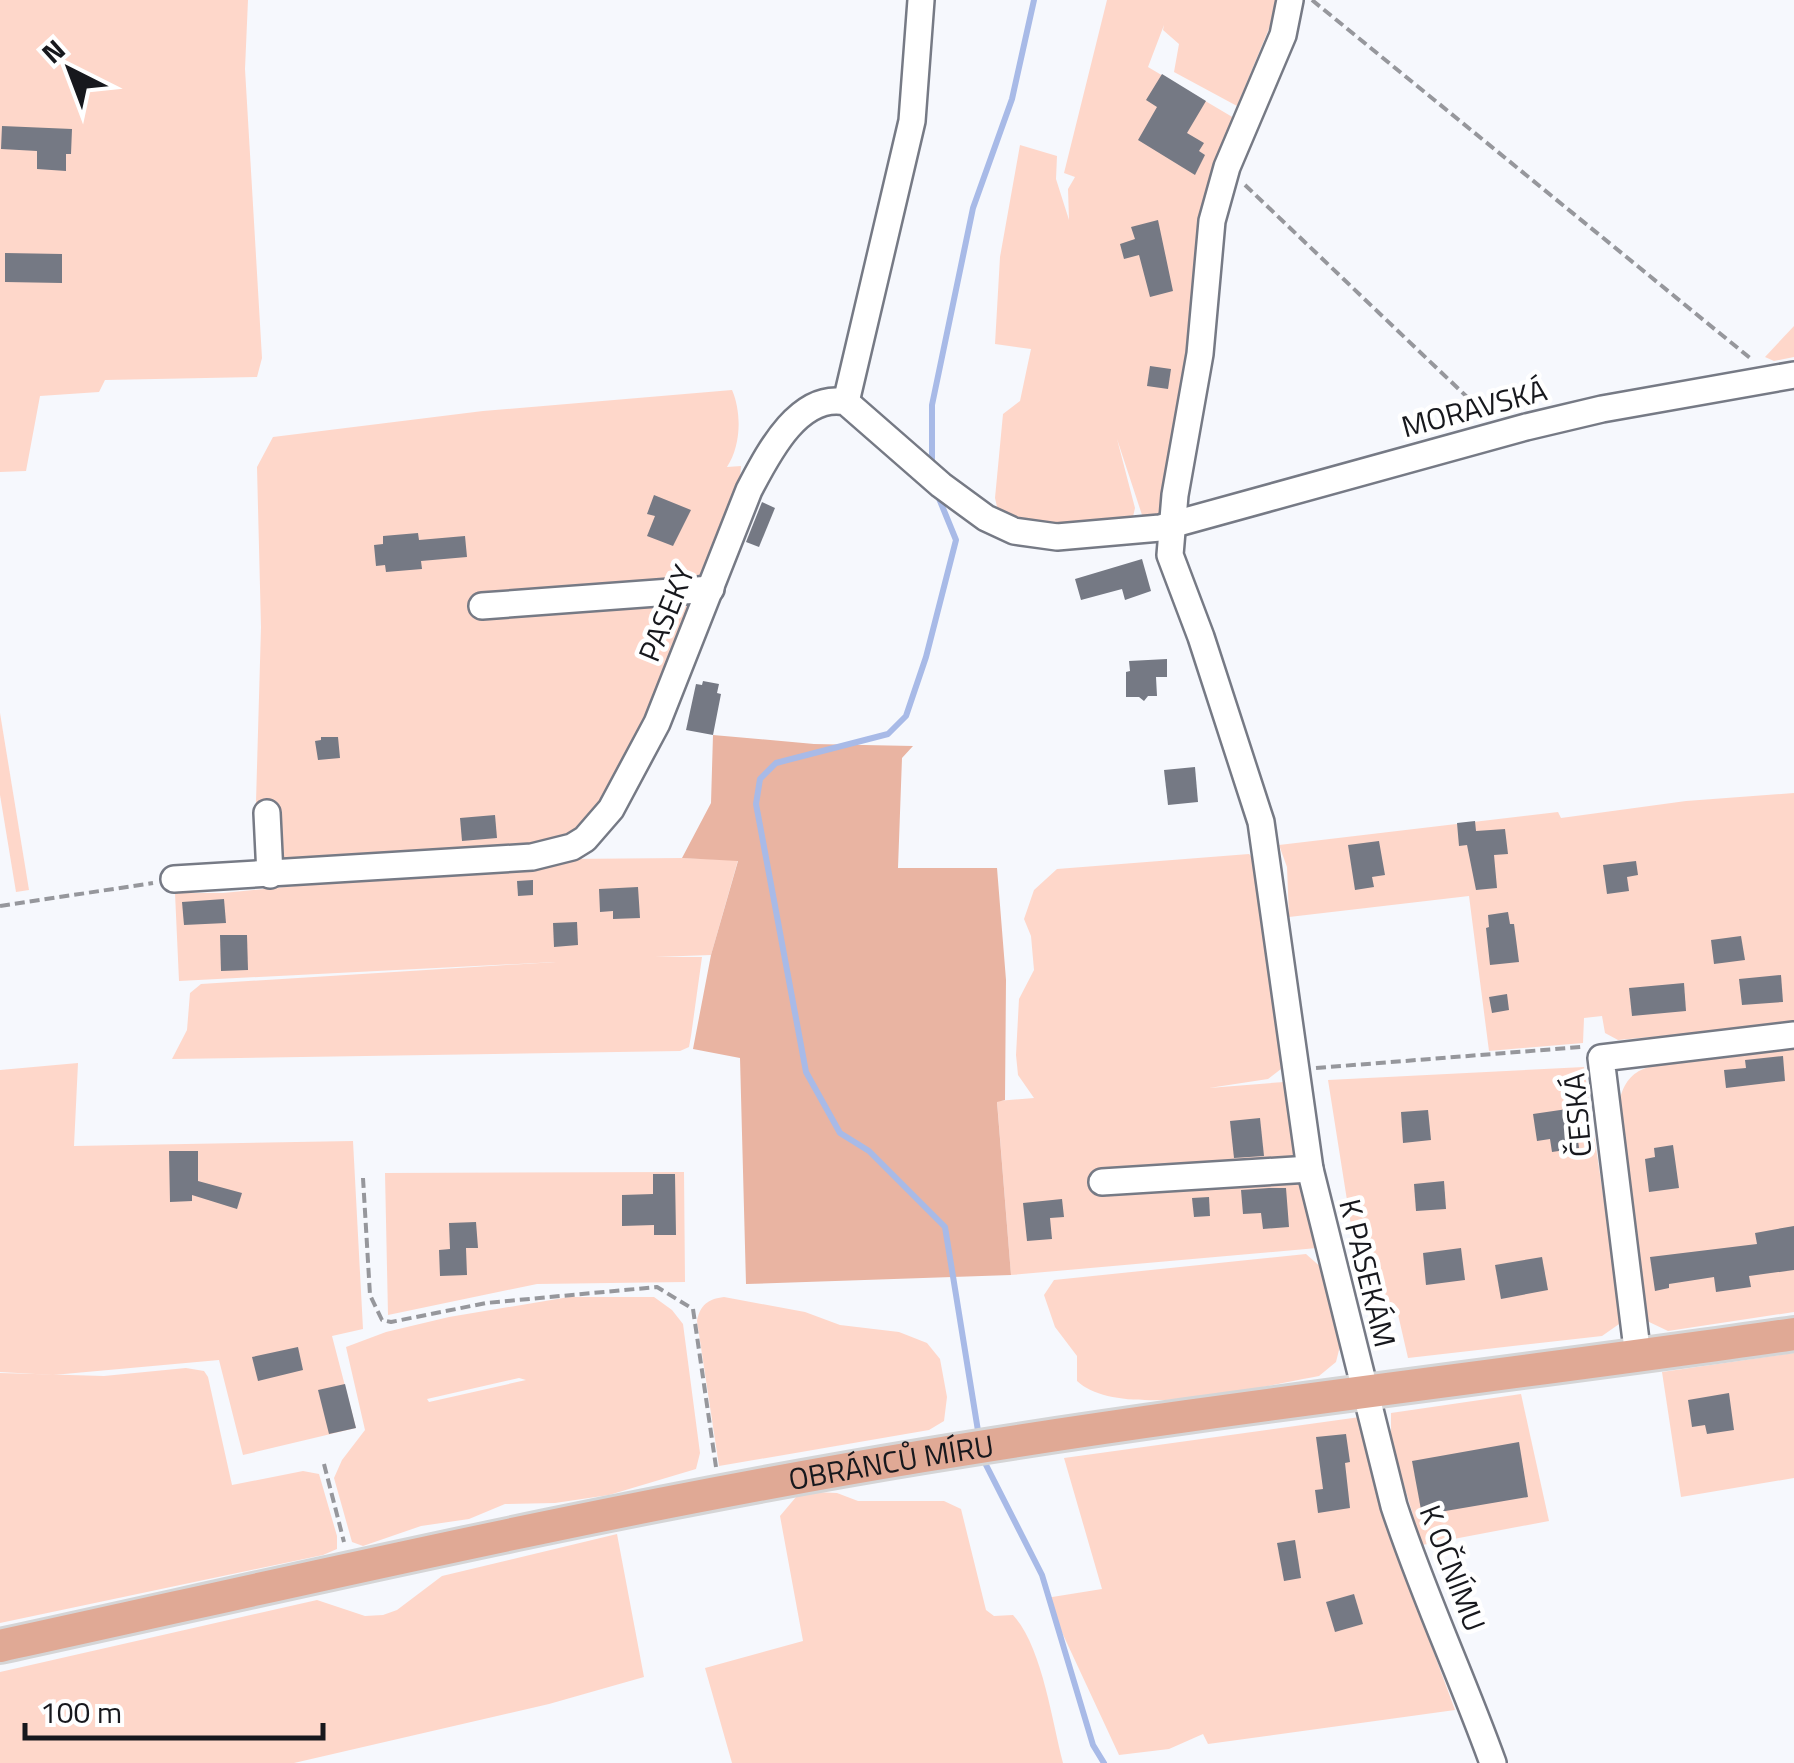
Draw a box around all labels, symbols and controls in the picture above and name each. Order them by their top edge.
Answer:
north arrow [20,20,120,120]
text: N [31,29,75,74]
street label: MORAVSKÁ [1396,367,1552,449]
street label: PASEKY [626,558,706,668]
street label: ČESKÁ [1550,1071,1604,1159]
street label: K PASEKÁM [1327,1194,1409,1352]
street label: OBRÁNCŮ MÍRU [785,1422,997,1502]
street label: K OČNÍMU [1408,1498,1498,1638]
scale bar [25,1678,322,1740]
text: 100 m [40,1689,122,1735]

